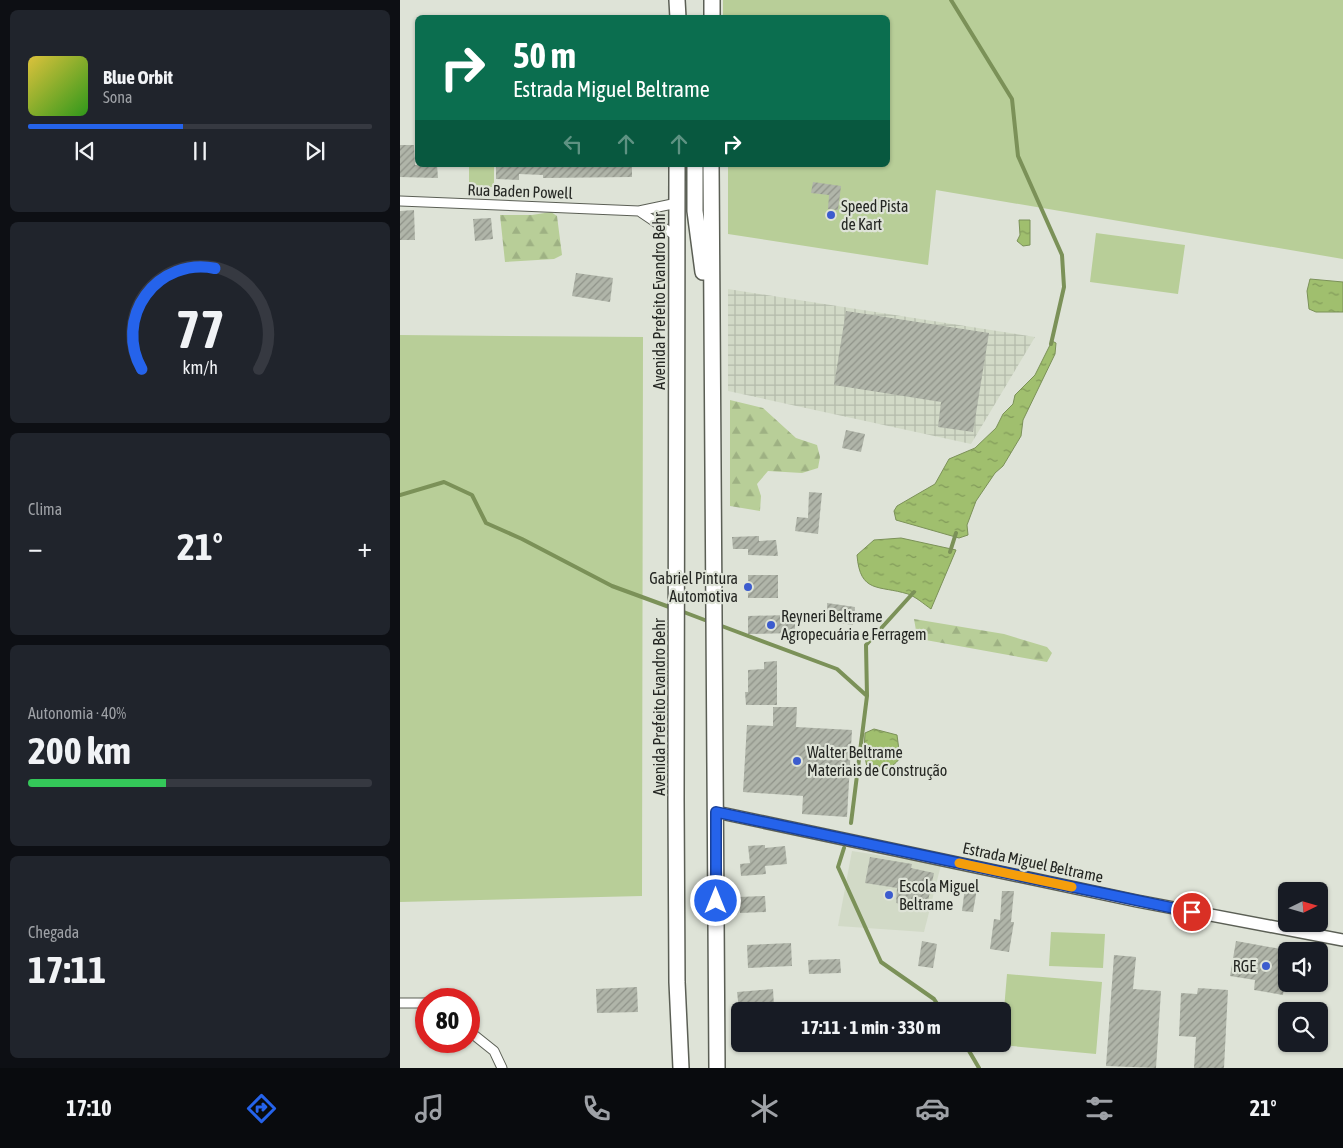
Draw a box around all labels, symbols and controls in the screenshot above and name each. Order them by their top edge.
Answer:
icon: right [430,35,495,100]
text: 50 m [513,35,576,75]
text: Blue Orbit [103,66,173,88]
text: Estrada Miguel Beltrame [513,76,710,102]
text: Sona [103,88,132,106]
icon: left [559,130,587,158]
icon: ahead [612,130,640,158]
icon: ahead [665,130,693,158]
icon: right [718,130,746,158]
icon: previous [71,137,99,165]
icon: pause [186,137,214,165]
icon: next [301,137,329,165]
street label: Rua Baden Powell [467,180,574,202]
place label: Speed Pista de Kart [841,197,908,233]
marker: Speed Pista de Kart [825,209,837,221]
street label: Avenida Prefeito Evandro Behr [650,212,668,390]
text: 77 [176,299,224,359]
text: km/h [182,357,218,378]
text: Clima [28,500,62,518]
text: 21° [177,525,223,568]
text: − [28,531,43,563]
text: + [357,531,372,563]
place label: Gabriel Pintura Automotiva [649,569,738,605]
marker: Gabriel Pintura Automotiva [742,581,754,593]
place label: Reyneri Beltrame Agropecuária e Ferragem [781,607,927,644]
street label: Avenida Prefeito Evandro Behr [650,618,668,796]
marker: Reyneri Beltrame Agropecuária e Ferragem [765,619,777,631]
text: Autonomia · 40% [28,704,126,722]
text: 200 km [28,729,131,772]
place label: Walter Beltrame Materiais de Construção [807,743,947,780]
marker: Walter Beltrame Materiais de Construção [791,755,803,767]
street label: Estrada Miguel Beltrame [961,838,1105,887]
position arrow [689,874,741,926]
place label: Escola Miguel Beltrame [899,877,980,913]
north arrow [1278,882,1328,932]
map controls [1278,882,1328,1052]
marker: Escola Miguel Beltrame [883,889,895,901]
pin [1171,891,1213,933]
icon: arrive [1178,898,1206,926]
text: Chegada [28,923,79,941]
button: sound [1278,942,1328,992]
text: 17:11 [28,948,106,991]
place label: RGE [1233,957,1256,975]
marker: RGE [1260,960,1272,972]
speed limit sign: 80 [415,988,480,1053]
button: search [1278,1002,1328,1052]
text: 17:11 · 1 min · 330 m [801,1016,941,1038]
icon: directions [244,1091,279,1126]
icon: music [412,1091,447,1126]
icon: phone [579,1091,614,1126]
icon: climate [747,1091,782,1126]
icon: car [915,1091,950,1126]
icon: filters [1082,1091,1117,1126]
text: 17:10 [66,1095,112,1121]
text: 21° [1250,1095,1277,1121]

